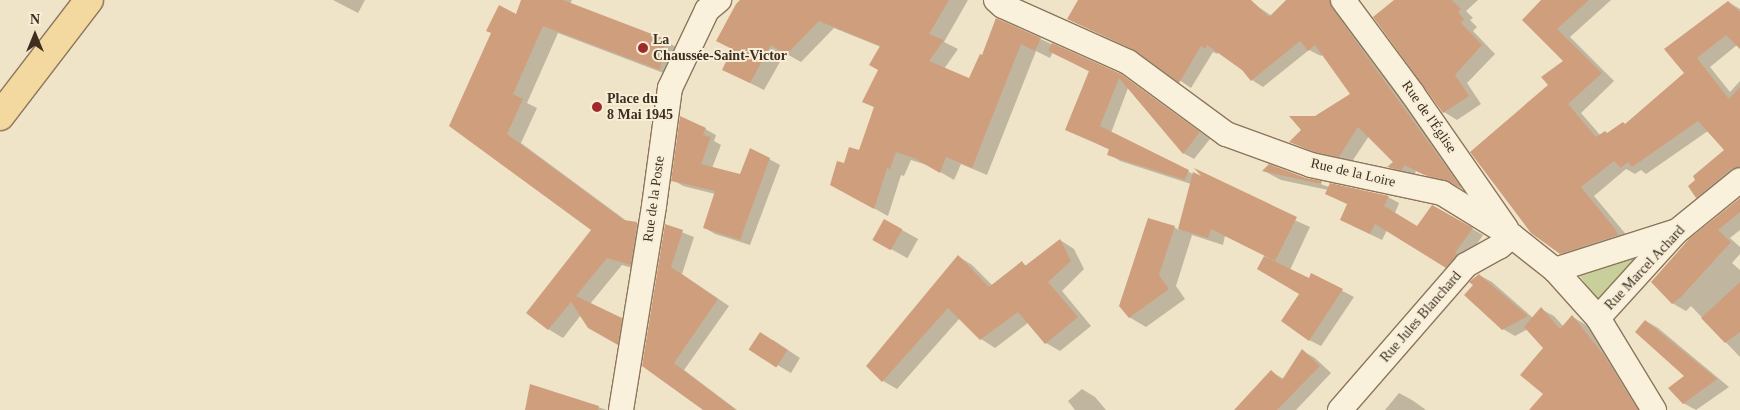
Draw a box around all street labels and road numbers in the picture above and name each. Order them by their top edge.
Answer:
street label: Rue de l'Église [1398,78,1460,156]
street label: Rue de la Poste [640,155,668,243]
street label: Rue de la Loire [1309,155,1397,191]
street label: Rue Marcel Achard [1601,222,1689,314]
street label: Rue Jules Blanchard [1377,268,1465,366]

